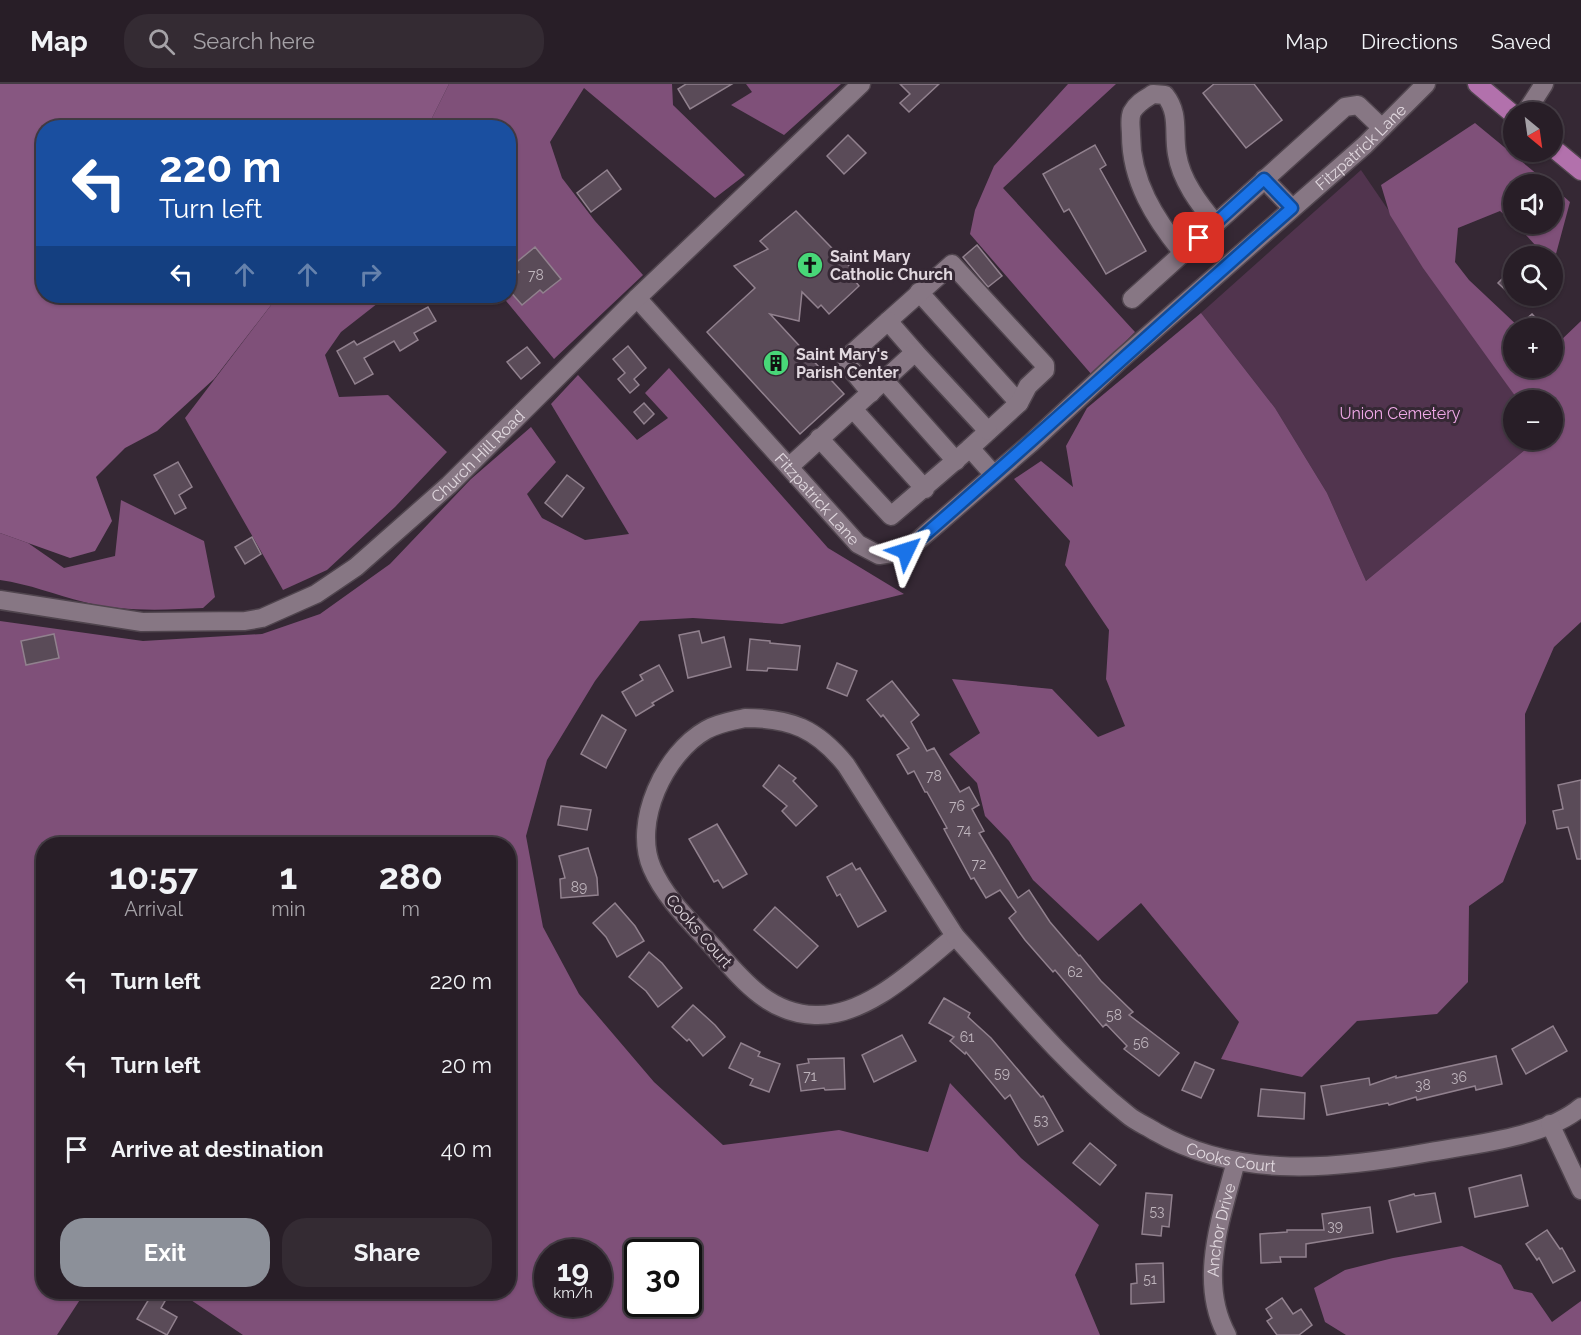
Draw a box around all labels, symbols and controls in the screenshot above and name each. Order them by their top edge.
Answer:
search box [124,14,544,68]
text: Map [30,25,88,58]
icon: search [145,25,178,58]
text: Search here [193,28,315,54]
text: Map [1285,29,1328,54]
text: Directions [1361,29,1458,54]
text: Saved [1491,29,1551,54]
street label: Fitzpatrick Lane [1311,100,1410,194]
north arrow [1503,102,1563,162]
map controls [1503,102,1563,450]
text: 220 m [159,143,281,192]
icon: left [60,144,138,222]
button: sound [1503,174,1563,234]
text: Turn left [159,193,262,224]
pin [1173,212,1224,263]
icon: arrive [1182,221,1215,254]
button: search [1503,246,1563,306]
place label: Saint Mary Catholic Church [830,247,953,284]
church icon: Saint Mary Catholic Church [795,250,825,280]
icon: left [165,258,198,291]
icon: ahead [228,258,261,291]
icon: ahead [291,258,324,291]
icon: right [354,258,387,291]
house number: 78 [528,267,544,283]
button: + [1503,318,1563,378]
place label: Saint Mary's Parish Center [796,345,899,382]
building icon: Saint Mary's Parish Center [761,348,791,378]
button: − [1503,390,1563,450]
park label: Union Cemetery [1339,404,1461,423]
street label: Church Hill Road [427,406,528,506]
street label: Fitzpatrick Lane [771,449,864,549]
position arrow [874,519,938,583]
house number: 78 [926,768,942,784]
house number: 76 [949,798,965,814]
house number: 74 [957,822,972,838]
text: 10:57 [109,855,198,897]
text: 1 [279,855,297,897]
text: 280 [379,855,443,897]
house number: 72 [972,856,986,872]
house number: 89 [571,879,587,895]
street label: Cooks Court [662,890,737,972]
text: Arrival [124,897,183,921]
text: min [271,897,306,921]
text: m [402,897,420,921]
house number: 62 [1067,964,1083,980]
icon: left [60,965,93,998]
text: Turn left [111,968,201,994]
text: 220 m [430,968,492,994]
house number: 58 [1106,1007,1122,1023]
house number: 61 [960,1029,974,1045]
house number: 56 [1133,1035,1149,1051]
icon: left [60,1049,93,1082]
text: Turn left [111,1052,201,1078]
text: 20 m [441,1052,492,1078]
house number: 59 [994,1065,1010,1081]
house number: 71 [803,1068,817,1084]
house number: 36 [1451,1069,1467,1085]
house number: 38 [1415,1077,1431,1093]
house number: 53 [1033,1112,1049,1128]
icon: arrive [60,1133,93,1166]
text: Arrive at destination [111,1136,324,1162]
text: 40 m [441,1136,492,1162]
street label: Cooks Court [1183,1138,1277,1175]
street label: Anchor Drive [1203,1181,1239,1277]
house number: 53 [1149,1203,1165,1219]
button: Exit [60,1218,270,1287]
button: Share [282,1218,492,1287]
house number: 39 [1327,1218,1343,1234]
speed limit sign: 30 [624,1239,702,1317]
text: 19 [557,1253,589,1288]
house number: 51 [1143,1271,1157,1287]
text: km/h [553,1284,593,1302]

